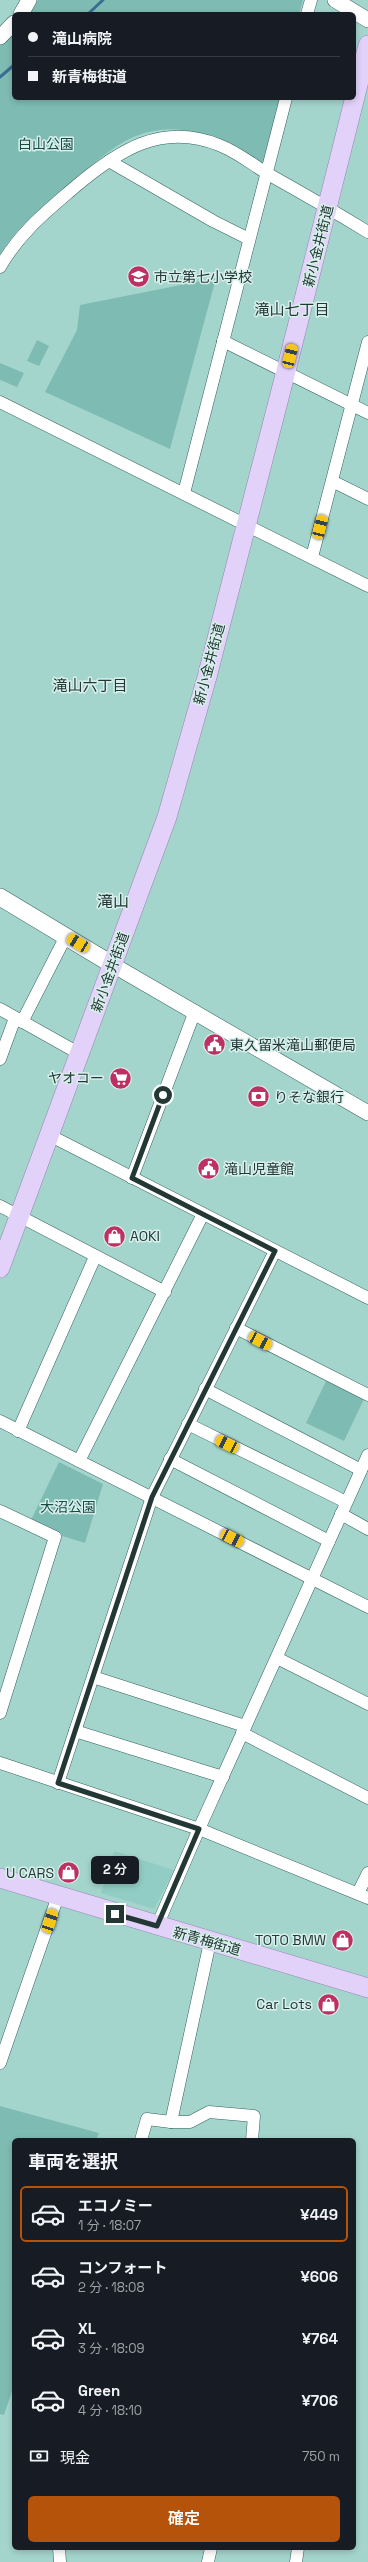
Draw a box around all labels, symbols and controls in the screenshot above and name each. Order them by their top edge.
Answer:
text: 滝山病院 [52,29,112,48]
text: 新青梅街道 [52,67,127,86]
park label: 白山公園 [18,135,74,153]
street label: 新小金井街道 [299,203,337,289]
school or university icon: 市立第七小学校 [125,264,151,290]
place label: 市立第七小学校 [154,268,252,286]
district label: 滝山七丁目 [254,300,330,319]
car [281,343,299,369]
car [311,514,329,540]
street label: 新小金井街道 [189,621,229,707]
district label: 滝山六丁目 [52,676,128,695]
district label: 滝山 [97,891,129,912]
street label: 新小金井街道 [87,929,133,1015]
car [65,932,91,954]
public building icon: 東久留米滝山郵便局 [202,1032,228,1058]
place label: 東久留米滝山郵便局 [230,1036,356,1054]
supermarket icon: ヤオコー [107,1065,133,1091]
place label: ヤオコー [48,1069,104,1087]
bank icon: りそな銀行 [245,1084,271,1110]
route start [154,1086,172,1104]
place label: りそな銀行 [274,1088,344,1106]
public building icon: 滝山児童館 [195,1156,221,1182]
place label: 滝山児童館 [224,1160,294,1178]
shop icon: AOKI [101,1223,127,1249]
place label: AOKI [130,1227,160,1245]
car [247,1330,273,1352]
car [214,1433,240,1455]
park label: 大沼公園 [40,1498,96,1516]
car [219,1527,245,1549]
callout: 2 分 [91,1856,139,1884]
shop icon: U CARS [56,1860,82,1886]
text: 2 分 [103,1861,127,1878]
place label: U CARS [6,1864,54,1882]
route end [106,1905,124,1923]
car [41,1908,59,1934]
street label: 新青梅街道 [171,1923,243,1959]
shop icon: TOTO BMW [329,1927,355,1953]
place label: TOTO BMW [255,1931,326,1949]
shop icon: Car Lots [315,1991,341,2017]
place label: Car Lots [256,1995,312,2013]
text: 車両を選択 [28,2150,118,2173]
icon: car [30,2196,66,2232]
text: エコノミー [78,2196,153,2215]
text: ¥449 [300,2205,338,2224]
text: 1 分 · 18:07 [78,2217,141,2234]
icon: car [30,2258,66,2294]
text: コンフォート [78,2258,168,2277]
text: ¥606 [300,2267,338,2286]
text: 2 分 · 18:08 [78,2279,145,2296]
text: XL [78,2319,96,2338]
icon: car [30,2320,66,2356]
text: ¥764 [302,2329,338,2348]
text: 3 分 · 18:09 [78,2340,144,2357]
text: Green [78,2381,120,2400]
icon: car [30,2382,66,2418]
text: ¥706 [301,2391,338,2410]
text: 4 分 · 18:10 [78,2402,142,2419]
icon: cash [28,2445,50,2467]
text: 現金 [60,2448,90,2467]
text: 750 m [302,2448,340,2465]
button: 確定 [28,2496,340,2542]

